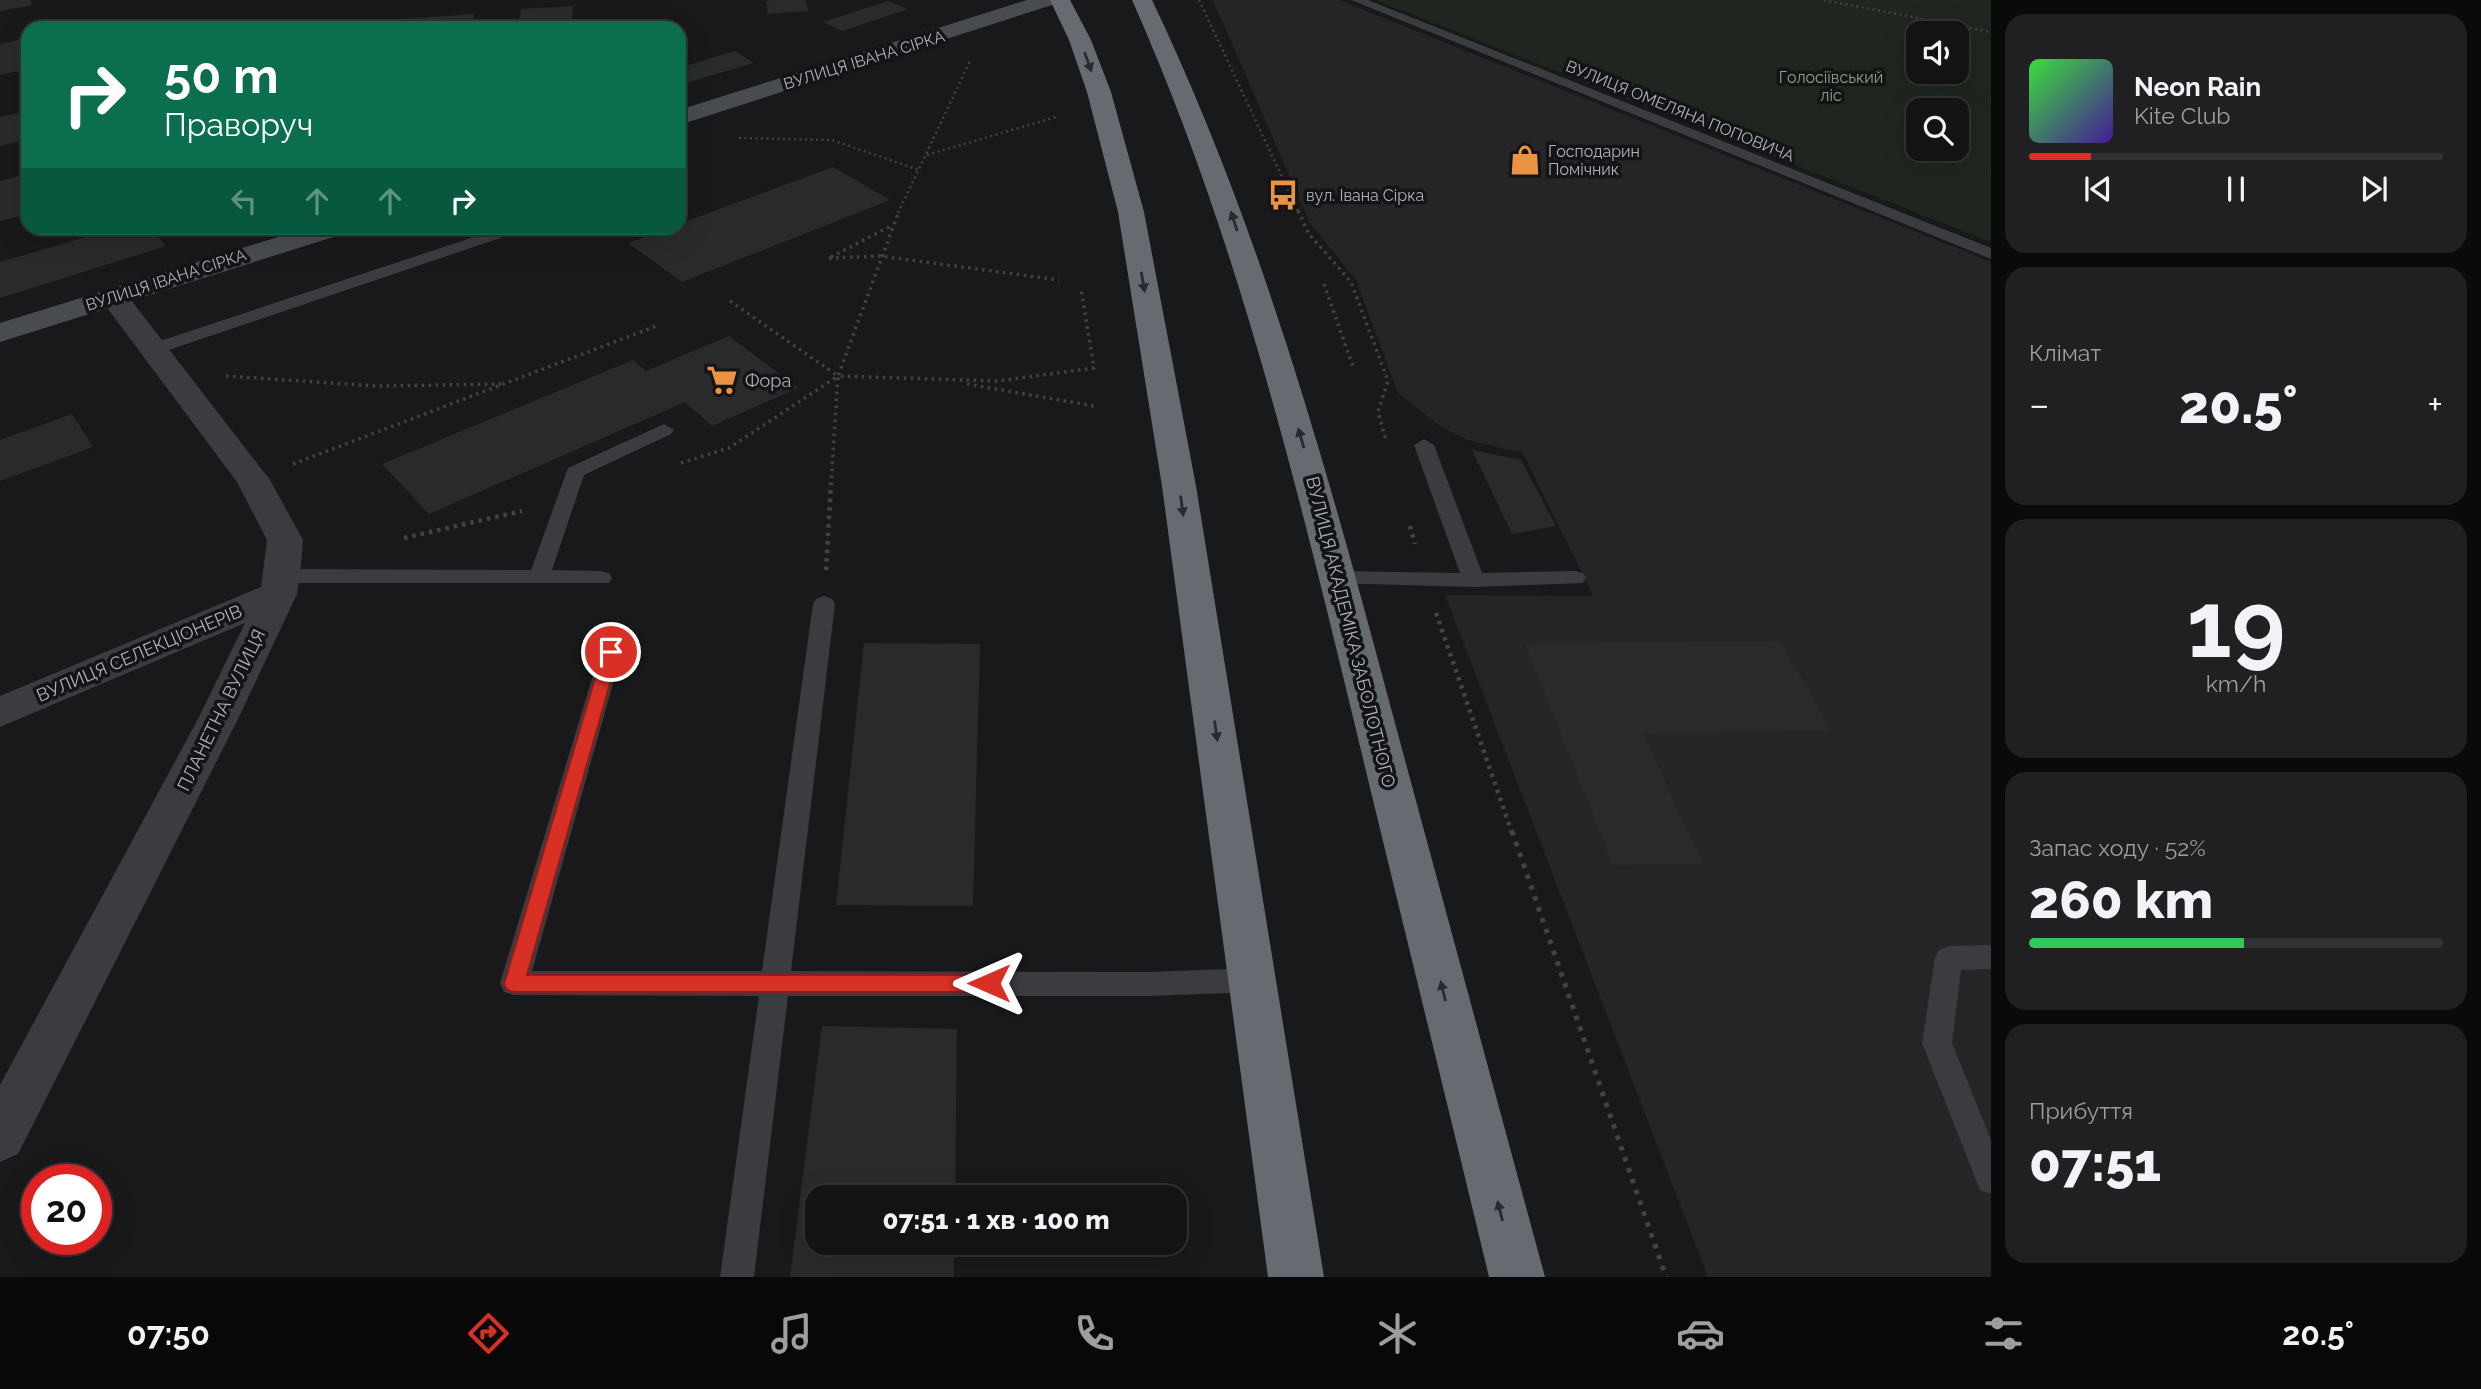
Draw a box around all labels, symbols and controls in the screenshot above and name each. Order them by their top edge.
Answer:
map controls [1906,21,1969,161]
button: sound [1906,21,1969,84]
street label: ВУЛИЦЯ ІВАНА СІРКА [781,26,947,94]
text: 50 m [164,47,279,104]
icon: right [49,49,140,140]
one-way arrow [1083,52,1094,73]
street label: ВУЛИЦЯ ОМЕЛЯНА ПОПОВИЧА [1563,56,1797,166]
park label: Голосіївський ліс [1779,68,1883,105]
text: Neon Rain [2134,72,2261,102]
button: search [1906,98,1969,161]
text: Kite Club [2134,102,2231,129]
text: Праворуч [164,106,313,143]
place label: Господарин Помічник [1548,142,1640,179]
shop icon: Господарин Помічник [1508,143,1542,177]
icon: previous [2079,170,2117,208]
icon: pause [2217,170,2255,208]
icon: next [2355,170,2393,208]
bus stop icon: вул. Івана Сірка [1266,178,1300,212]
icon: left [225,182,263,220]
icon: ahead [298,182,336,220]
icon: ahead [371,182,409,220]
icon: right [444,182,482,220]
place label: вул. Івана Сірка [1306,186,1424,205]
one-way arrow [1228,210,1238,231]
street label: ВУЛИЦЯ ІВАНА СІРКА [83,245,249,315]
one-way arrow [1138,271,1149,293]
text: Клімат [2029,339,2101,366]
supermarket icon: Фора [705,363,739,397]
place label: Фора [745,370,791,391]
text: 20.5° [2179,374,2298,435]
text: − [2029,382,2049,427]
text: + [2427,382,2443,427]
one-way arrow [1295,427,1305,448]
street label: ВУЛИЦЯ АКАДЕМІКА ЗАБОЛОТНОГО [1302,474,1400,790]
one-way arrow [1177,496,1188,518]
text: 19 [2187,571,2285,678]
street label: ВУЛИЦЯ СЕЛЕКЦІОНЕРІВ [33,600,245,706]
pin [581,622,641,682]
street label: ПЛАНЕТНА ВУЛИЦЯ [173,626,269,794]
icon: arrive [592,633,630,671]
text: km/h [2206,670,2266,697]
one-way arrow [1211,721,1222,743]
text: Запас ходу · 52% [2029,834,2206,861]
text: 260 km [2029,869,2213,930]
position arrow [952,946,1026,1020]
one-way arrow [1437,979,1448,1001]
text: Прибуття [2029,1097,2133,1124]
text: 07:51 [2029,1132,2161,1193]
speed limit sign: 20 [21,1164,112,1255]
one-way arrow [1494,1200,1505,1222]
text: 07:51 · 1 хв · 100 m [882,1205,1110,1235]
icon: directions [464,1309,513,1358]
icon: music [767,1309,816,1358]
icon: phone [1070,1309,1119,1358]
icon: climate [1373,1309,1422,1358]
icon: car [1676,1309,1725,1358]
icon: filters [1979,1309,2028,1358]
text: 07:50 [127,1315,210,1352]
text: 20.5° [2282,1315,2354,1352]

